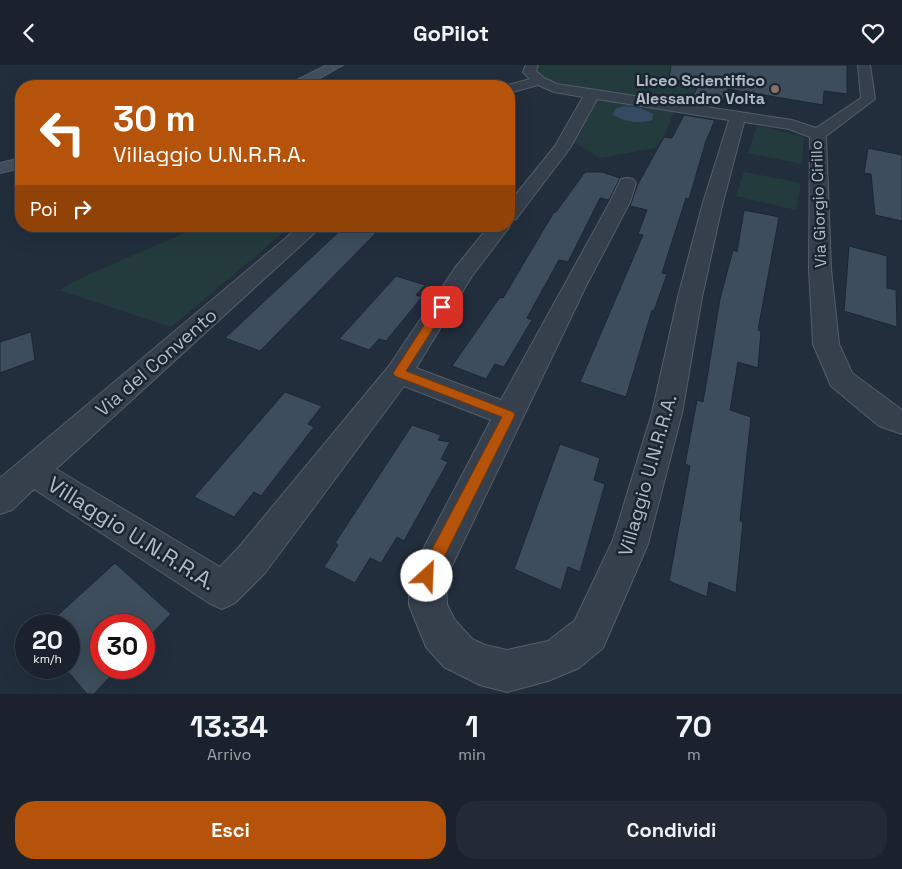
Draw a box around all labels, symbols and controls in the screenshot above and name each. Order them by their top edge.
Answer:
icon: back [15,19,43,47]
text: GoPilot [413,19,489,47]
icon: heart [859,19,887,47]
place label: Liceo Scientifico Alessandro Volta [636,70,765,109]
marker: Liceo Scientifico Alessandro Volta [769,83,781,95]
text: 30 m [113,97,196,141]
icon: left [30,100,95,165]
text: Villaggio U.N.R.R.A. [113,140,306,168]
street label: Via Giorgio Cirillo [806,140,831,268]
icon: right [68,195,96,223]
text: Poi [30,197,58,222]
pin [421,286,463,328]
icon: arrive [428,293,456,321]
street label: Via del Convento [90,303,222,422]
street label: Villaggio U.N.R.R.A. [612,391,683,559]
street label: Villaggio U.N.R.R.A. [43,470,221,596]
position arrow [400,549,452,601]
speed limit sign: 30 [90,614,155,679]
text: 20 [32,624,63,656]
text: km/h [33,651,62,667]
text: 13:34 [190,707,268,746]
text: 1 [465,707,479,746]
text: 70 [676,707,712,746]
text: Arrivo [207,744,251,765]
text: min [458,744,486,765]
text: m [687,744,701,765]
button: Esci [15,801,446,859]
button: Condividi [456,801,887,859]

